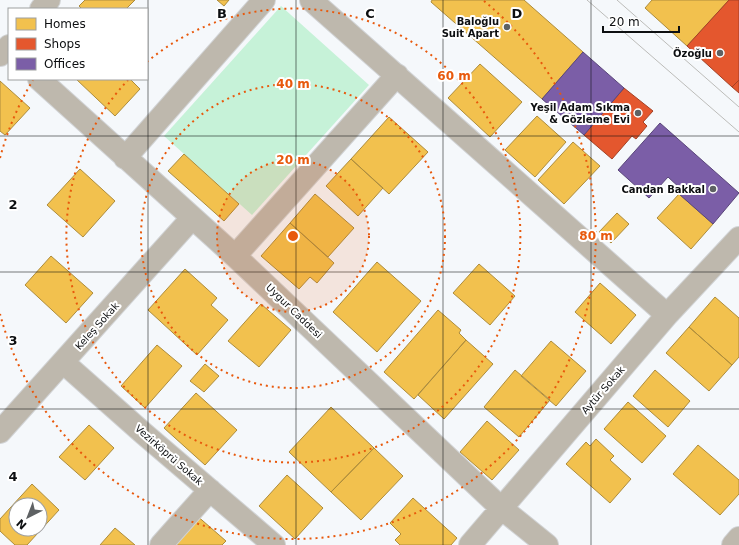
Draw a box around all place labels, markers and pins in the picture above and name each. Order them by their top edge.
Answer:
place label: Baloğlu Suit Apart [442,16,499,39]
marker: Baloğlu Suit Apart [502,22,512,32]
place label: Özoğlu [673,46,712,59]
marker: Özoğlu [715,48,725,58]
place label: Yeşil Adam Sıkma & Gözleme Evi [530,102,630,125]
marker: Yeşil Adam Sıkma & Gözleme Evi [633,108,643,118]
place label: Candan Bakkal [621,184,705,195]
marker: Candan Bakkal [708,184,718,194]
centre of rings [286,229,300,243]

